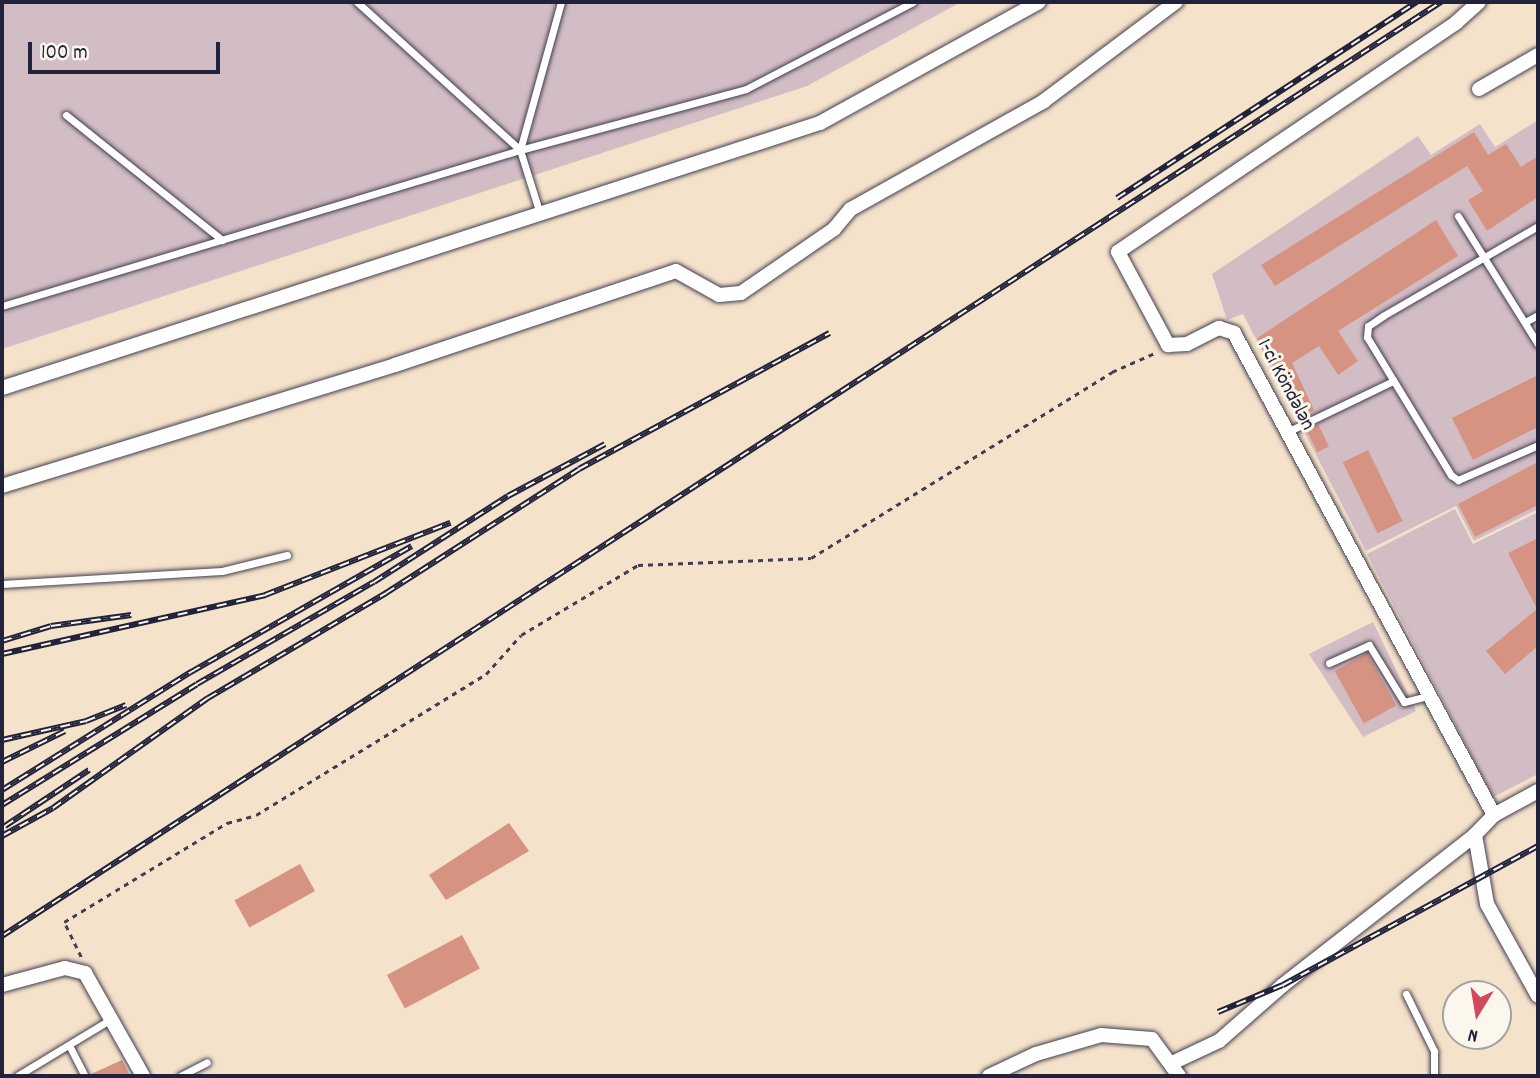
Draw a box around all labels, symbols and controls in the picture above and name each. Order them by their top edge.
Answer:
scale bar [32,28,224,72]
text: 100 m [41,39,88,69]
street label: 1-ci Köndələn [1250,335,1320,435]
north arrow [1442,980,1512,1050]
text: N [1466,1020,1480,1048]

